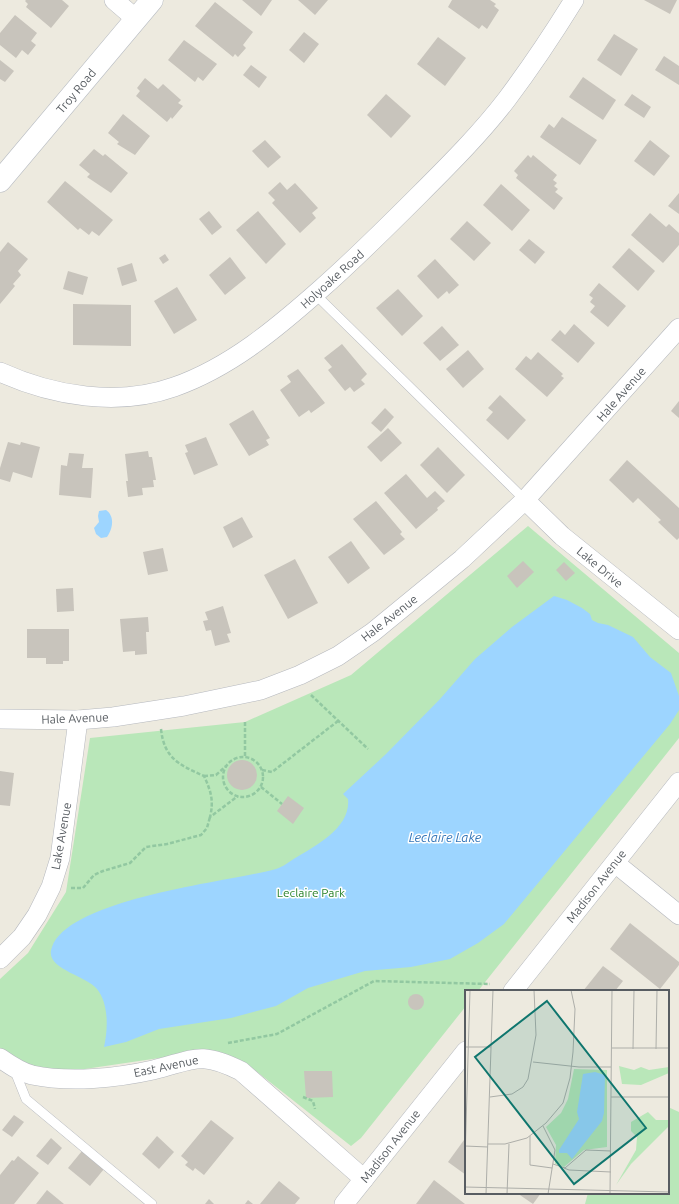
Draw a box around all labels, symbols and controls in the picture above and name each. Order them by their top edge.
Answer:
street label: Troy Road [54,66,98,116]
street label: Holyoake Road [298,247,366,311]
street label: Hale Avenue [594,364,648,424]
street label: Lake Drive [574,544,626,590]
street label: Hale Avenue [358,592,420,644]
street label: Hale Avenue [41,710,109,726]
street label: Lake Avenue [49,801,73,871]
water label: Leclaire Lake [409,830,482,844]
street label: Madison Avenue [564,847,628,925]
park label: Leclaire Park [277,886,345,899]
inset map [465,990,669,1194]
street label: East Avenue [132,1053,200,1079]
street label: Madison Avenue [358,1107,422,1185]

